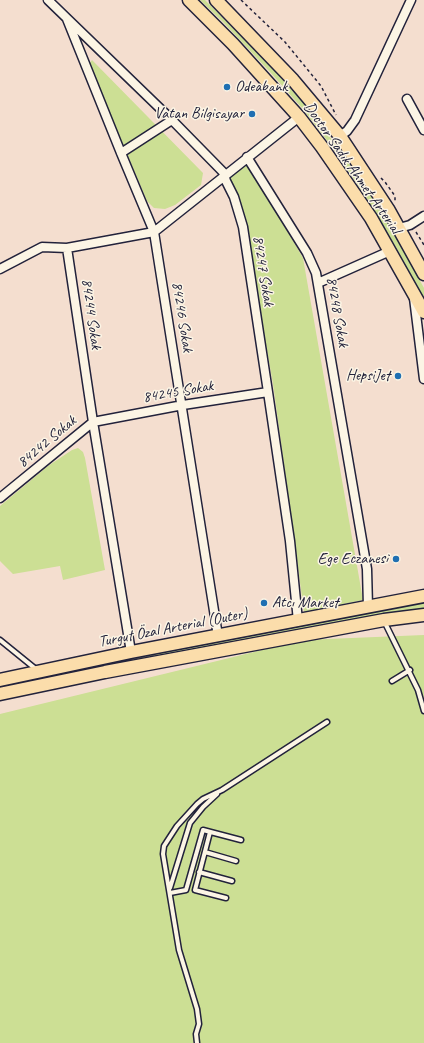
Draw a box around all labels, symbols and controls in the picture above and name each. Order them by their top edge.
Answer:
place label: Odeabank [235,77,287,97]
marker: Odeabank [222,82,232,92]
street label: Doctor Sadık Ahmet Arterial [299,98,405,238]
place label: Vatan Bilgisayar [154,104,244,124]
marker: Vatan Bilgisayar [247,109,257,119]
street label: 84247 Sokak [248,234,278,308]
street label: 84248 Sokak [321,275,353,349]
street label: 84244 Sokak [77,277,105,351]
street label: 84246 Sokak [167,280,197,354]
place label: HepsiJet [346,366,390,386]
marker: HepsiJet [393,371,403,381]
street label: 84245 Sokak [141,376,215,408]
street label: 84242 Sokak [14,412,80,472]
place label: Ege Eczanesi [318,549,388,569]
marker: Ege Eczanesi [391,554,401,564]
place label: Atcı Market [272,593,338,613]
marker: Atcı Market [259,598,269,608]
street label: Turgut Özal Arterial (Outer) [97,604,249,652]

